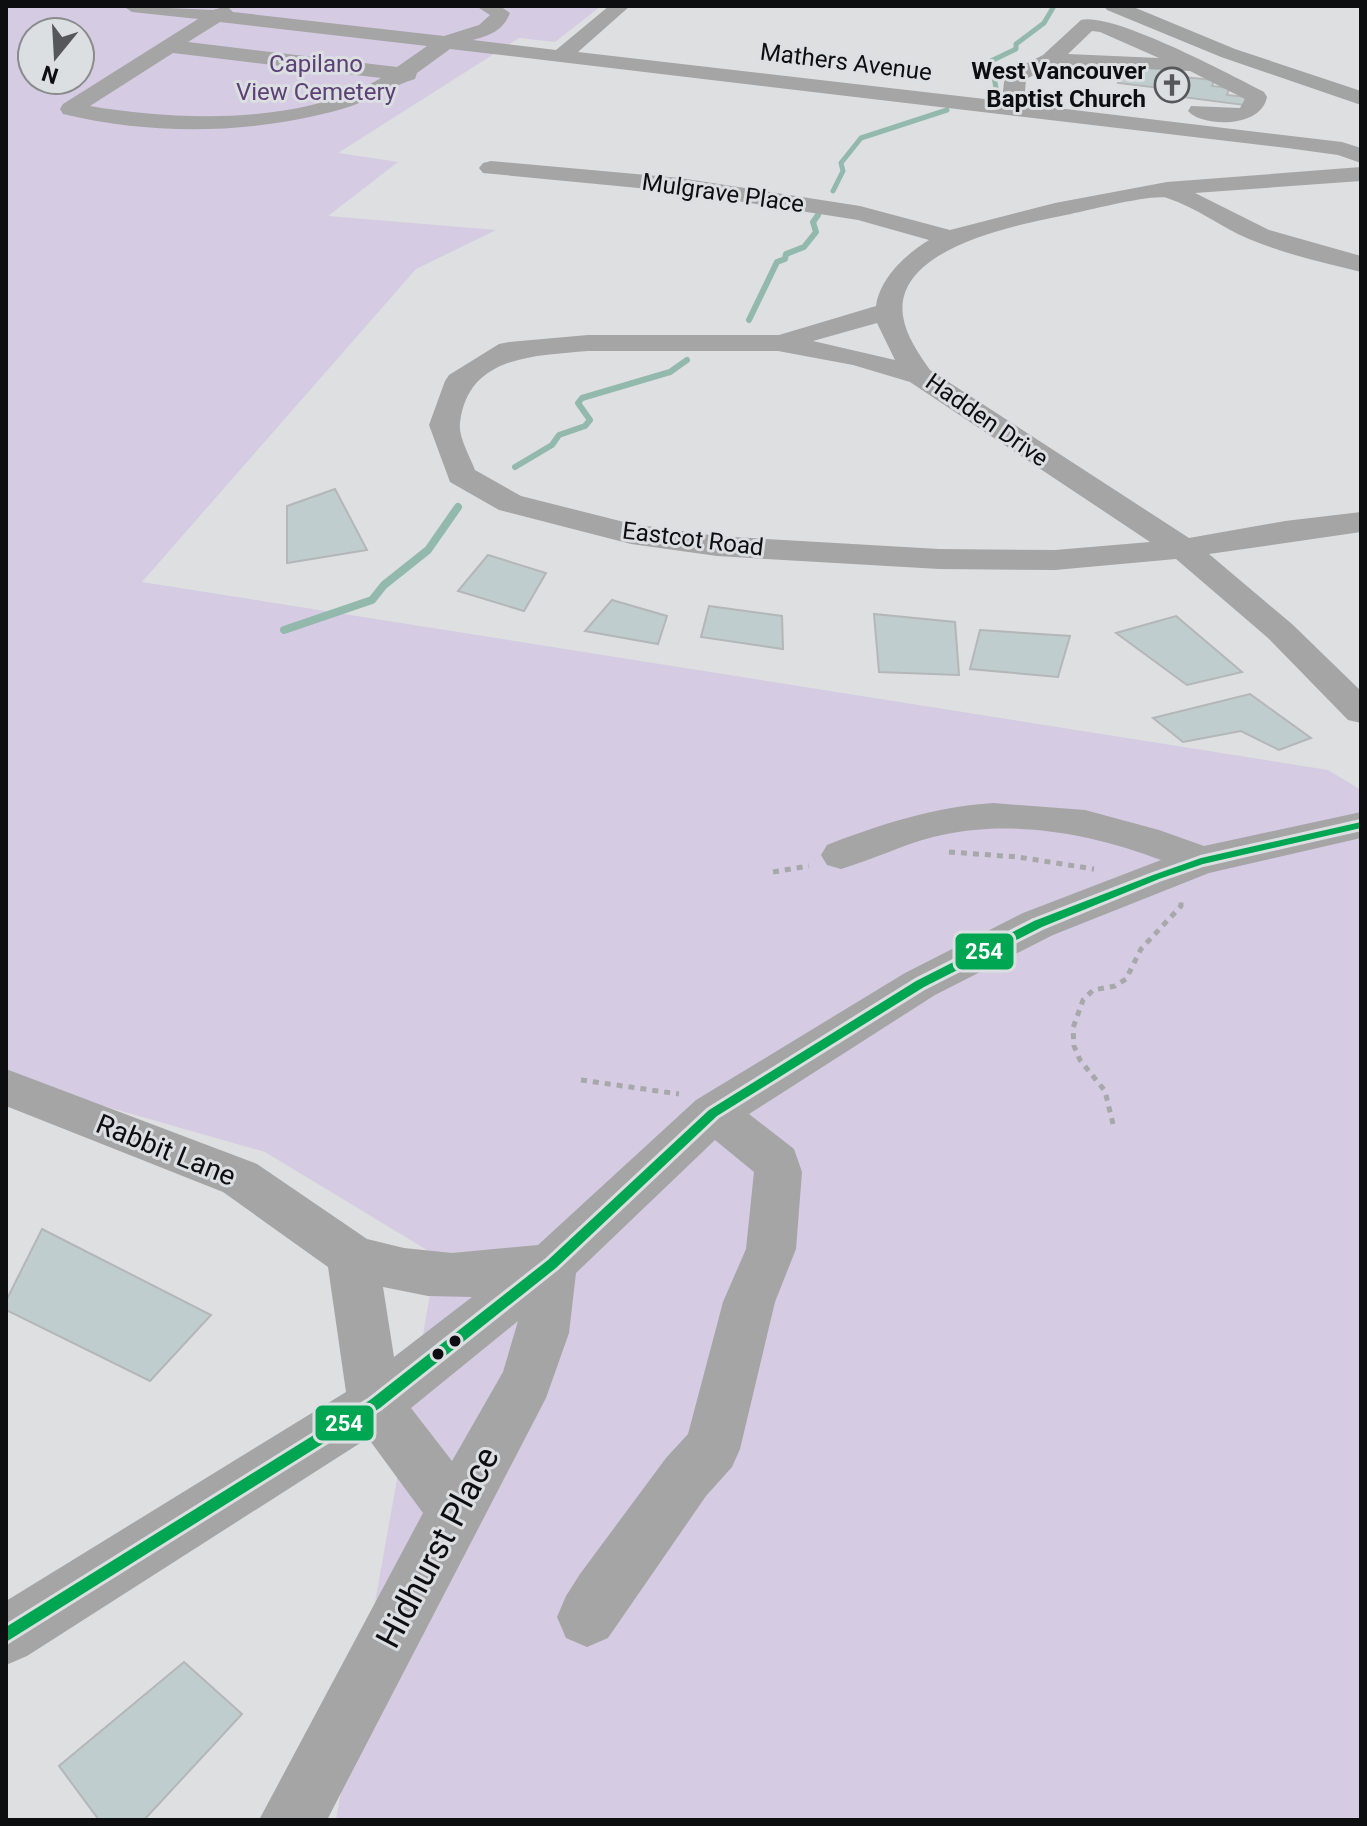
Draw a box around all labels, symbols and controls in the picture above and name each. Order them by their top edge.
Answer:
north arrow [16,16,96,96]
street label: Mathers Avenue [759,38,933,86]
park label: Capilano View Cemetery [236,50,397,106]
place label: West Vancouver Baptist Church [971,57,1146,113]
text: N [39,60,61,89]
church icon: West Vancouver Baptist Church [1153,66,1191,104]
street label: Mulgrave Place [640,168,806,218]
street label: Hadden Drive [920,367,1054,473]
street label: Eastcot Road [621,516,765,562]
line badge: 254 [954,932,1015,971]
text: 254 [965,939,1003,964]
street label: Rabbit Lane [91,1107,241,1193]
unlabelled marker [447,1333,463,1349]
unlabelled marker [430,1346,446,1362]
line badge: 254 [314,1404,375,1442]
text: 254 [325,1411,363,1436]
street label: Hidhurst Place [367,1440,507,1654]

